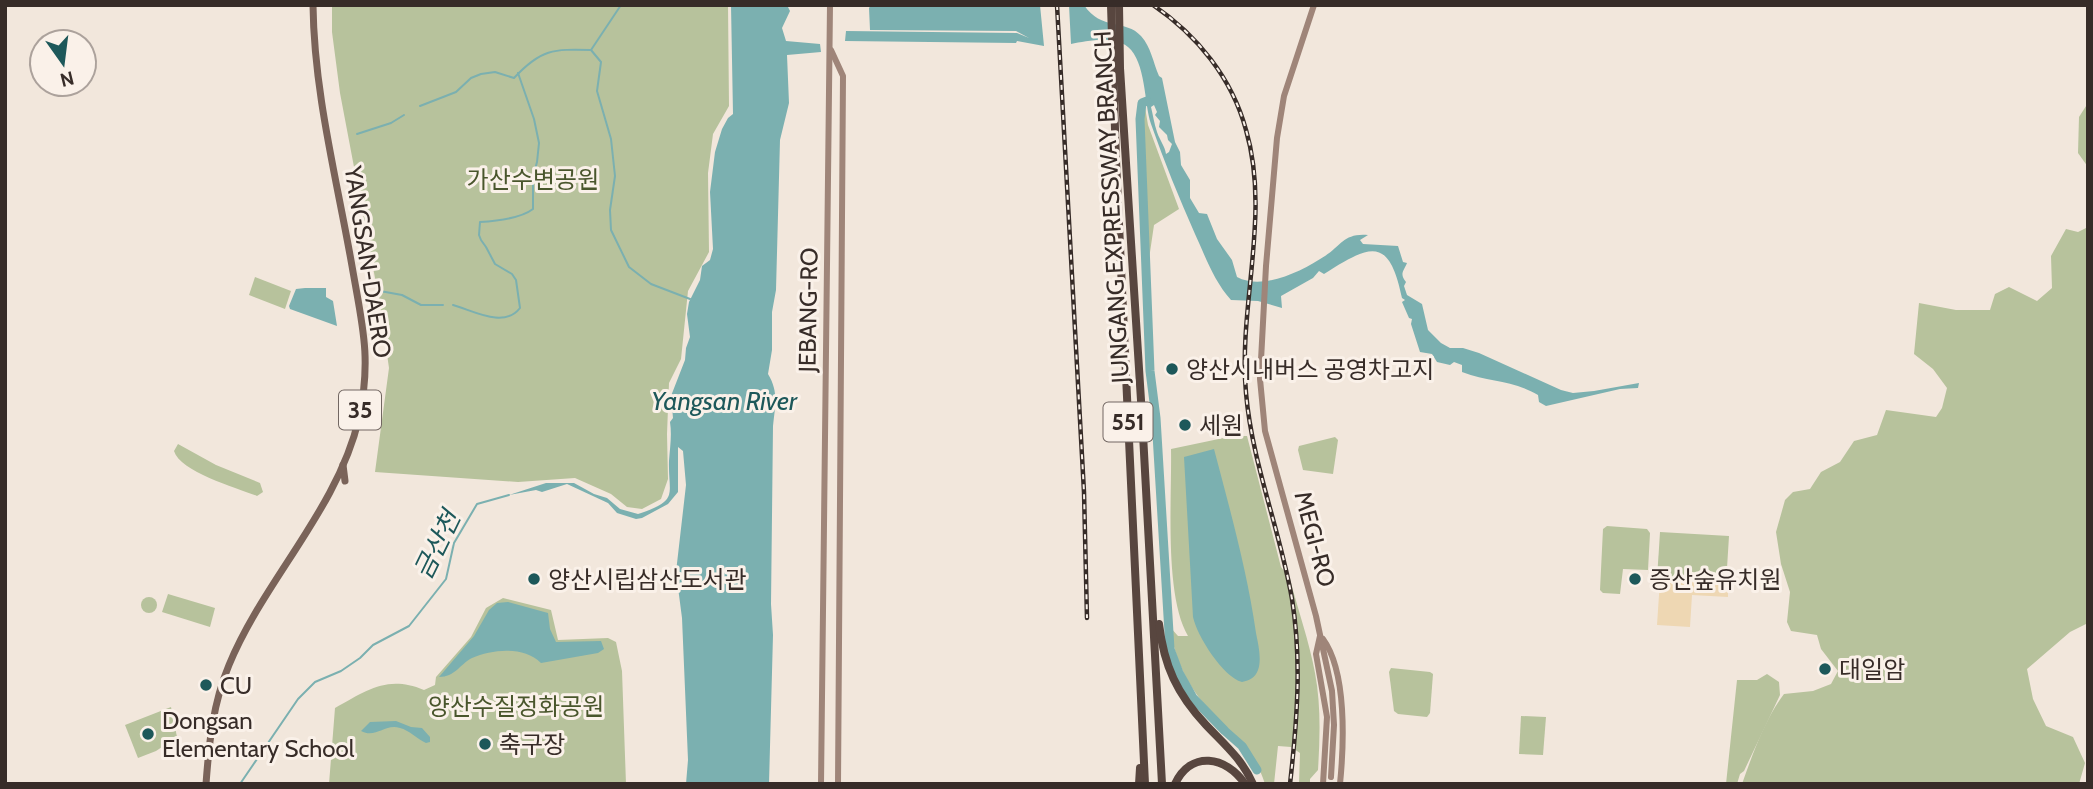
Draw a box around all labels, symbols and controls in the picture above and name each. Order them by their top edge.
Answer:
north arrow [28,28,98,98]
street label: JUNGANG EXPRESSWAY BRANCH [1087,30,1135,385]
text: N [58,66,76,92]
street label: YANGSAN-DAERO [338,163,397,360]
park label: 가산수변공원 [467,165,599,194]
street label: JEBANG-RO [792,247,824,374]
place label: 양산시내버스 공영차고지 [1186,355,1434,384]
marker: 양산시내버스 공영차고지 [1164,361,1180,377]
water label: Yangsan River [651,385,798,417]
road number: 35 [339,390,381,430]
road number: 551 [1104,402,1152,442]
place label: 세원 [1199,411,1243,440]
marker: 세원 [1177,417,1193,433]
street label: MEGI-RO [1288,488,1342,590]
water label: 금산천 [407,503,468,584]
place label: 양산시립삼산도서관 [548,565,747,594]
place label: 증산숲유치원 [1649,565,1781,594]
marker: 양산시립삼산도서관 [526,571,542,587]
marker: 증산숲유치원 [1627,571,1643,587]
place label: 대일암 [1839,655,1905,684]
marker: 대일암 [1817,661,1833,677]
place label: CU [220,671,252,700]
marker: CU [198,677,214,693]
park label: 양산수질정화공원 [428,692,604,721]
place label: Dongsan Elementary School [162,706,355,763]
marker: Dongsan Elementary School [140,726,156,742]
place label: 축구장 [499,730,565,759]
marker: 축구장 [477,736,493,752]

